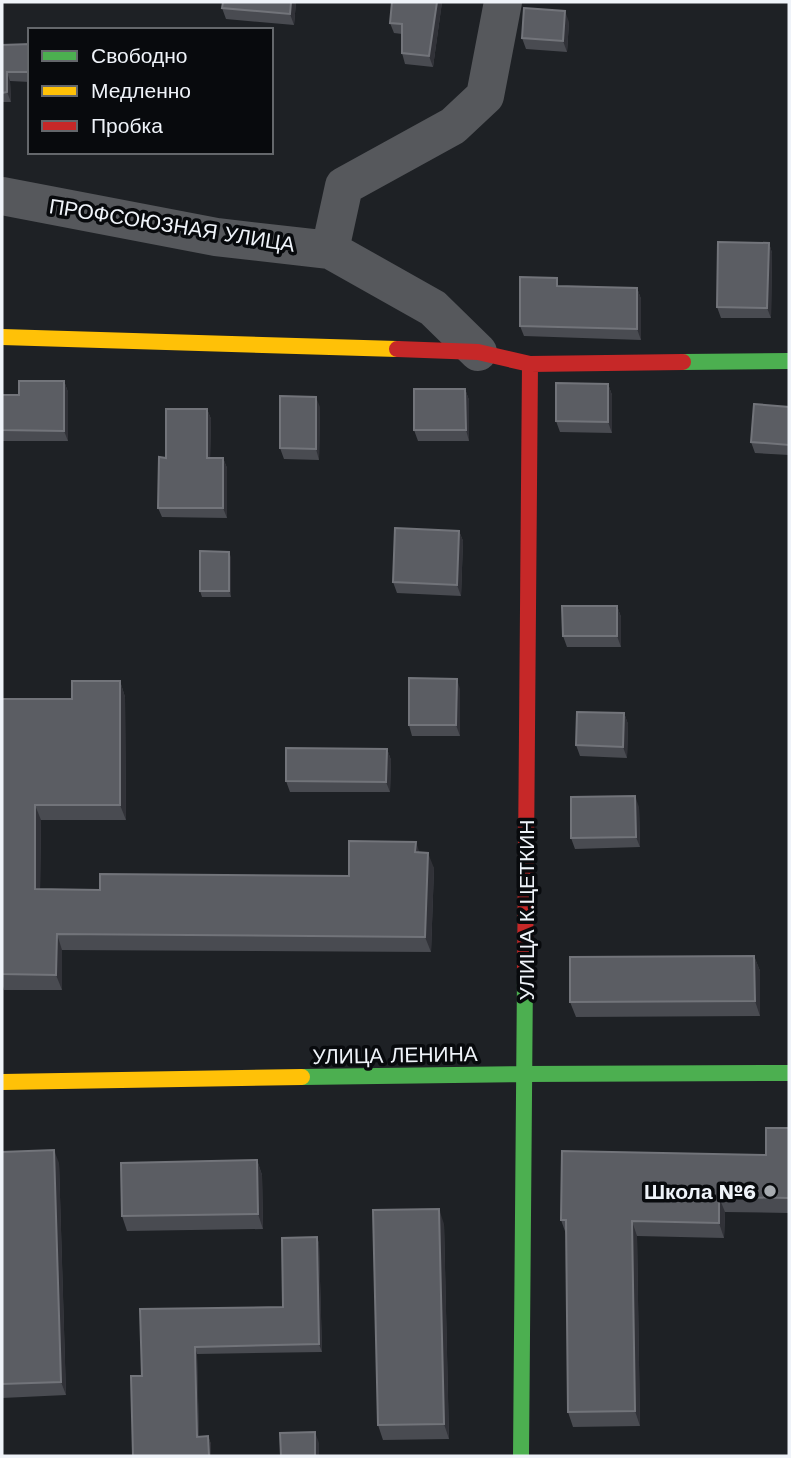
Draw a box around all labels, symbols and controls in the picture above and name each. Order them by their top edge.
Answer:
legend [28,28,273,154]
text: Свободно [91,43,188,68]
text: Медленно [91,78,191,103]
text: Пробка [91,113,163,138]
street label: ПРОФСОЮЗНАЯ УЛИЦА [47,193,297,257]
street label: УЛИЦА К.ЦЕТКИН [514,820,539,1000]
street label: УЛИЦА ЛЕНИНА [312,1041,478,1069]
place label: Школа №6 [644,1179,756,1204]
marker: Школа №6 [762,1183,778,1199]

